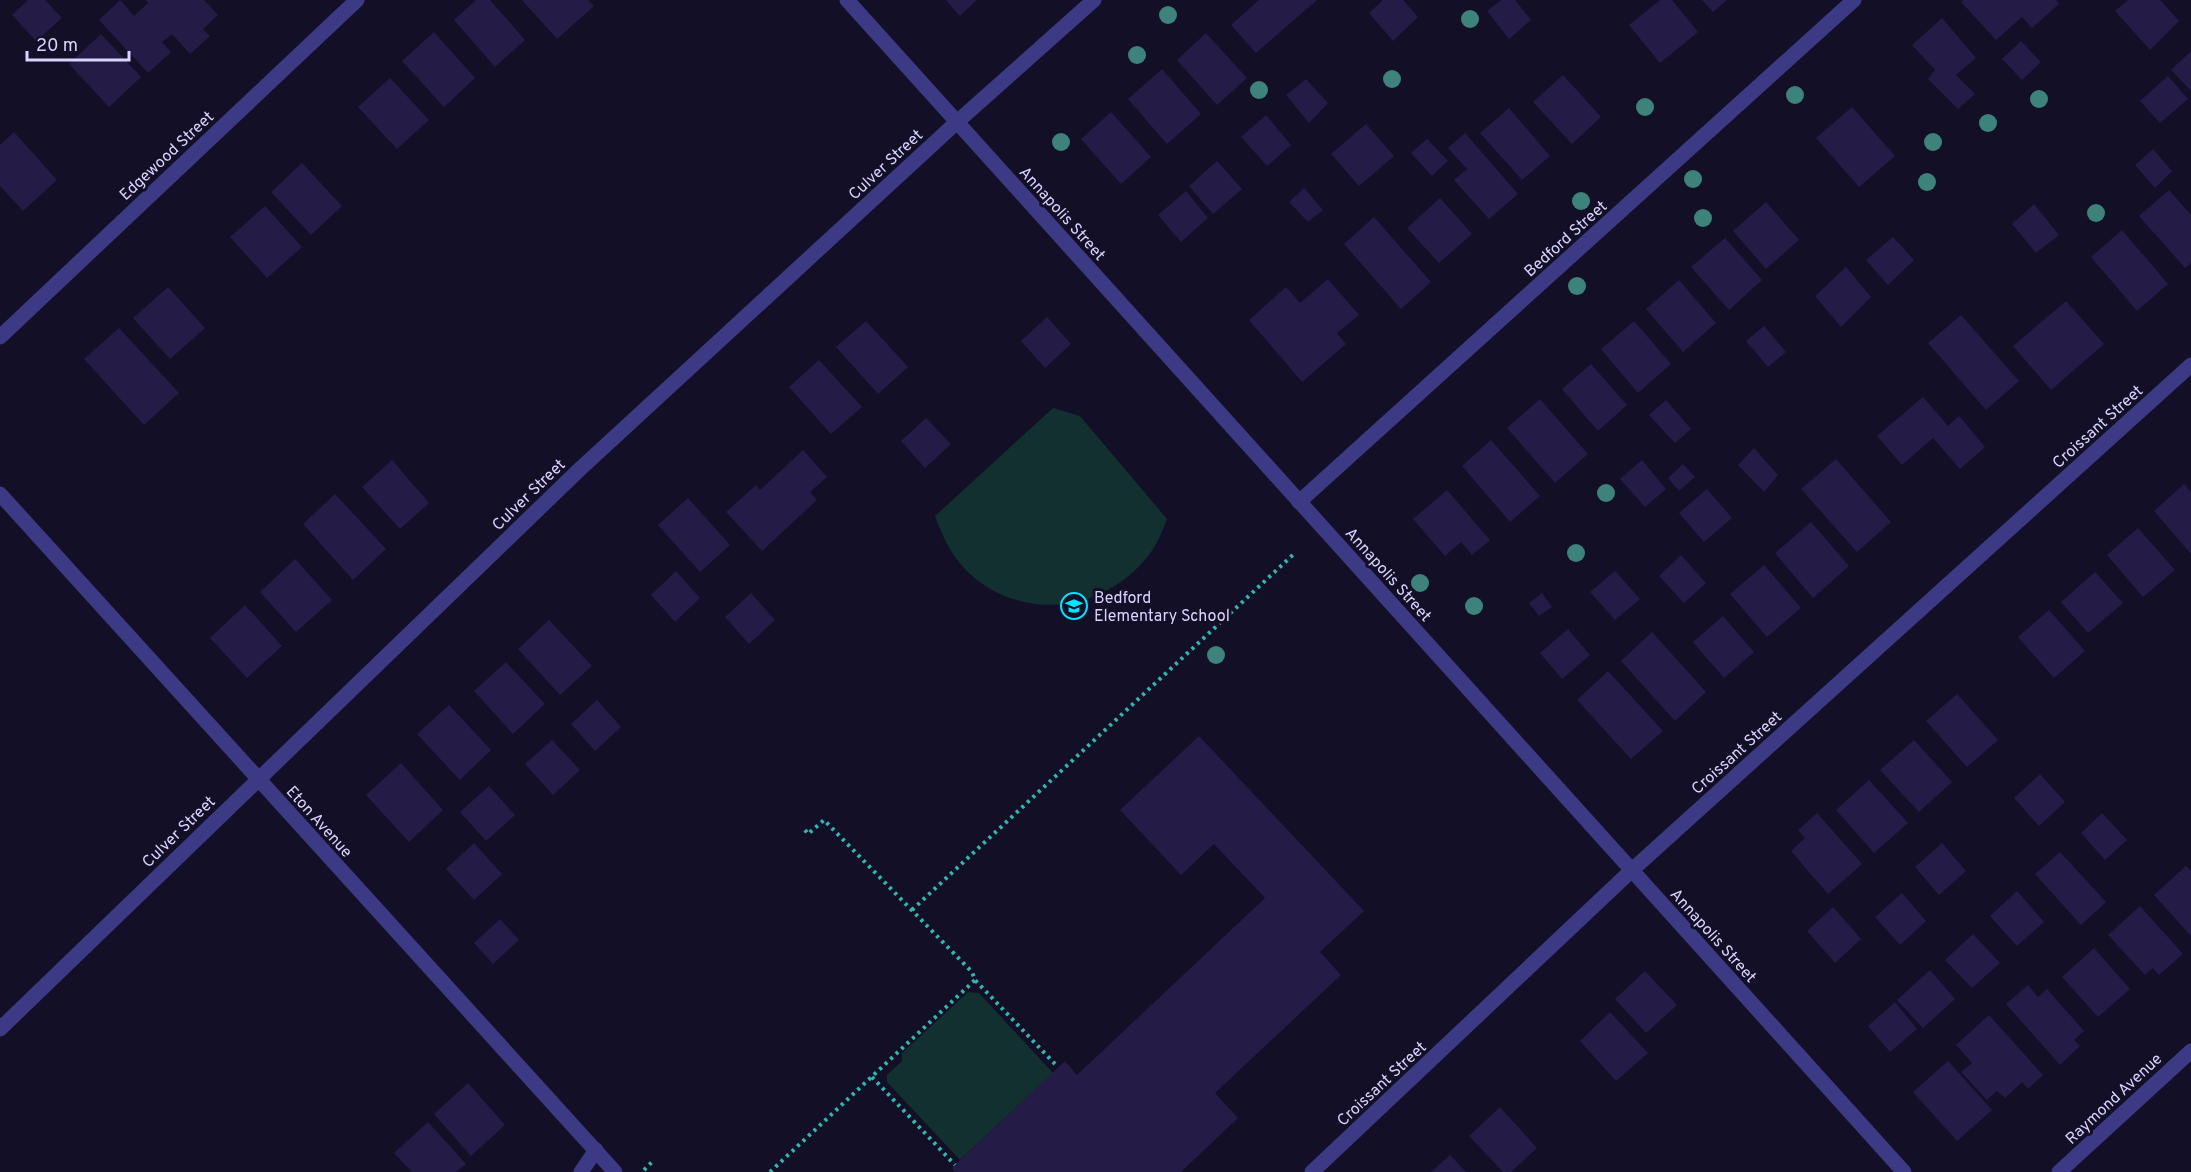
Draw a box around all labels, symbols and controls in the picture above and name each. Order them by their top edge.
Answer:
scale bar [27,24,129,62]
text: 20 m [36,35,78,58]
street label: Edgewood Street [116,108,219,205]
street label: Culver Street [845,126,928,205]
street label: Annapolis Street [1014,163,1109,265]
street label: Bedford Street [1521,197,1612,282]
street label: Croissant Street [2049,381,2148,473]
street label: Culver Street [488,455,570,535]
street label: Annapolis Street [1340,524,1435,626]
place label: Bedford Elementary School [1094,589,1230,627]
school or university icon: Bedford Elementary School [1059,591,1089,621]
street label: Croissant Street [1688,707,1787,799]
street label: Eton Avenue [281,782,356,862]
street label: Culver Street [138,792,220,872]
street label: Annapolis Street [1665,885,1760,987]
street label: Croissant Street [1333,1038,1431,1131]
street label: Raymond Avenue [2062,1050,2167,1149]

